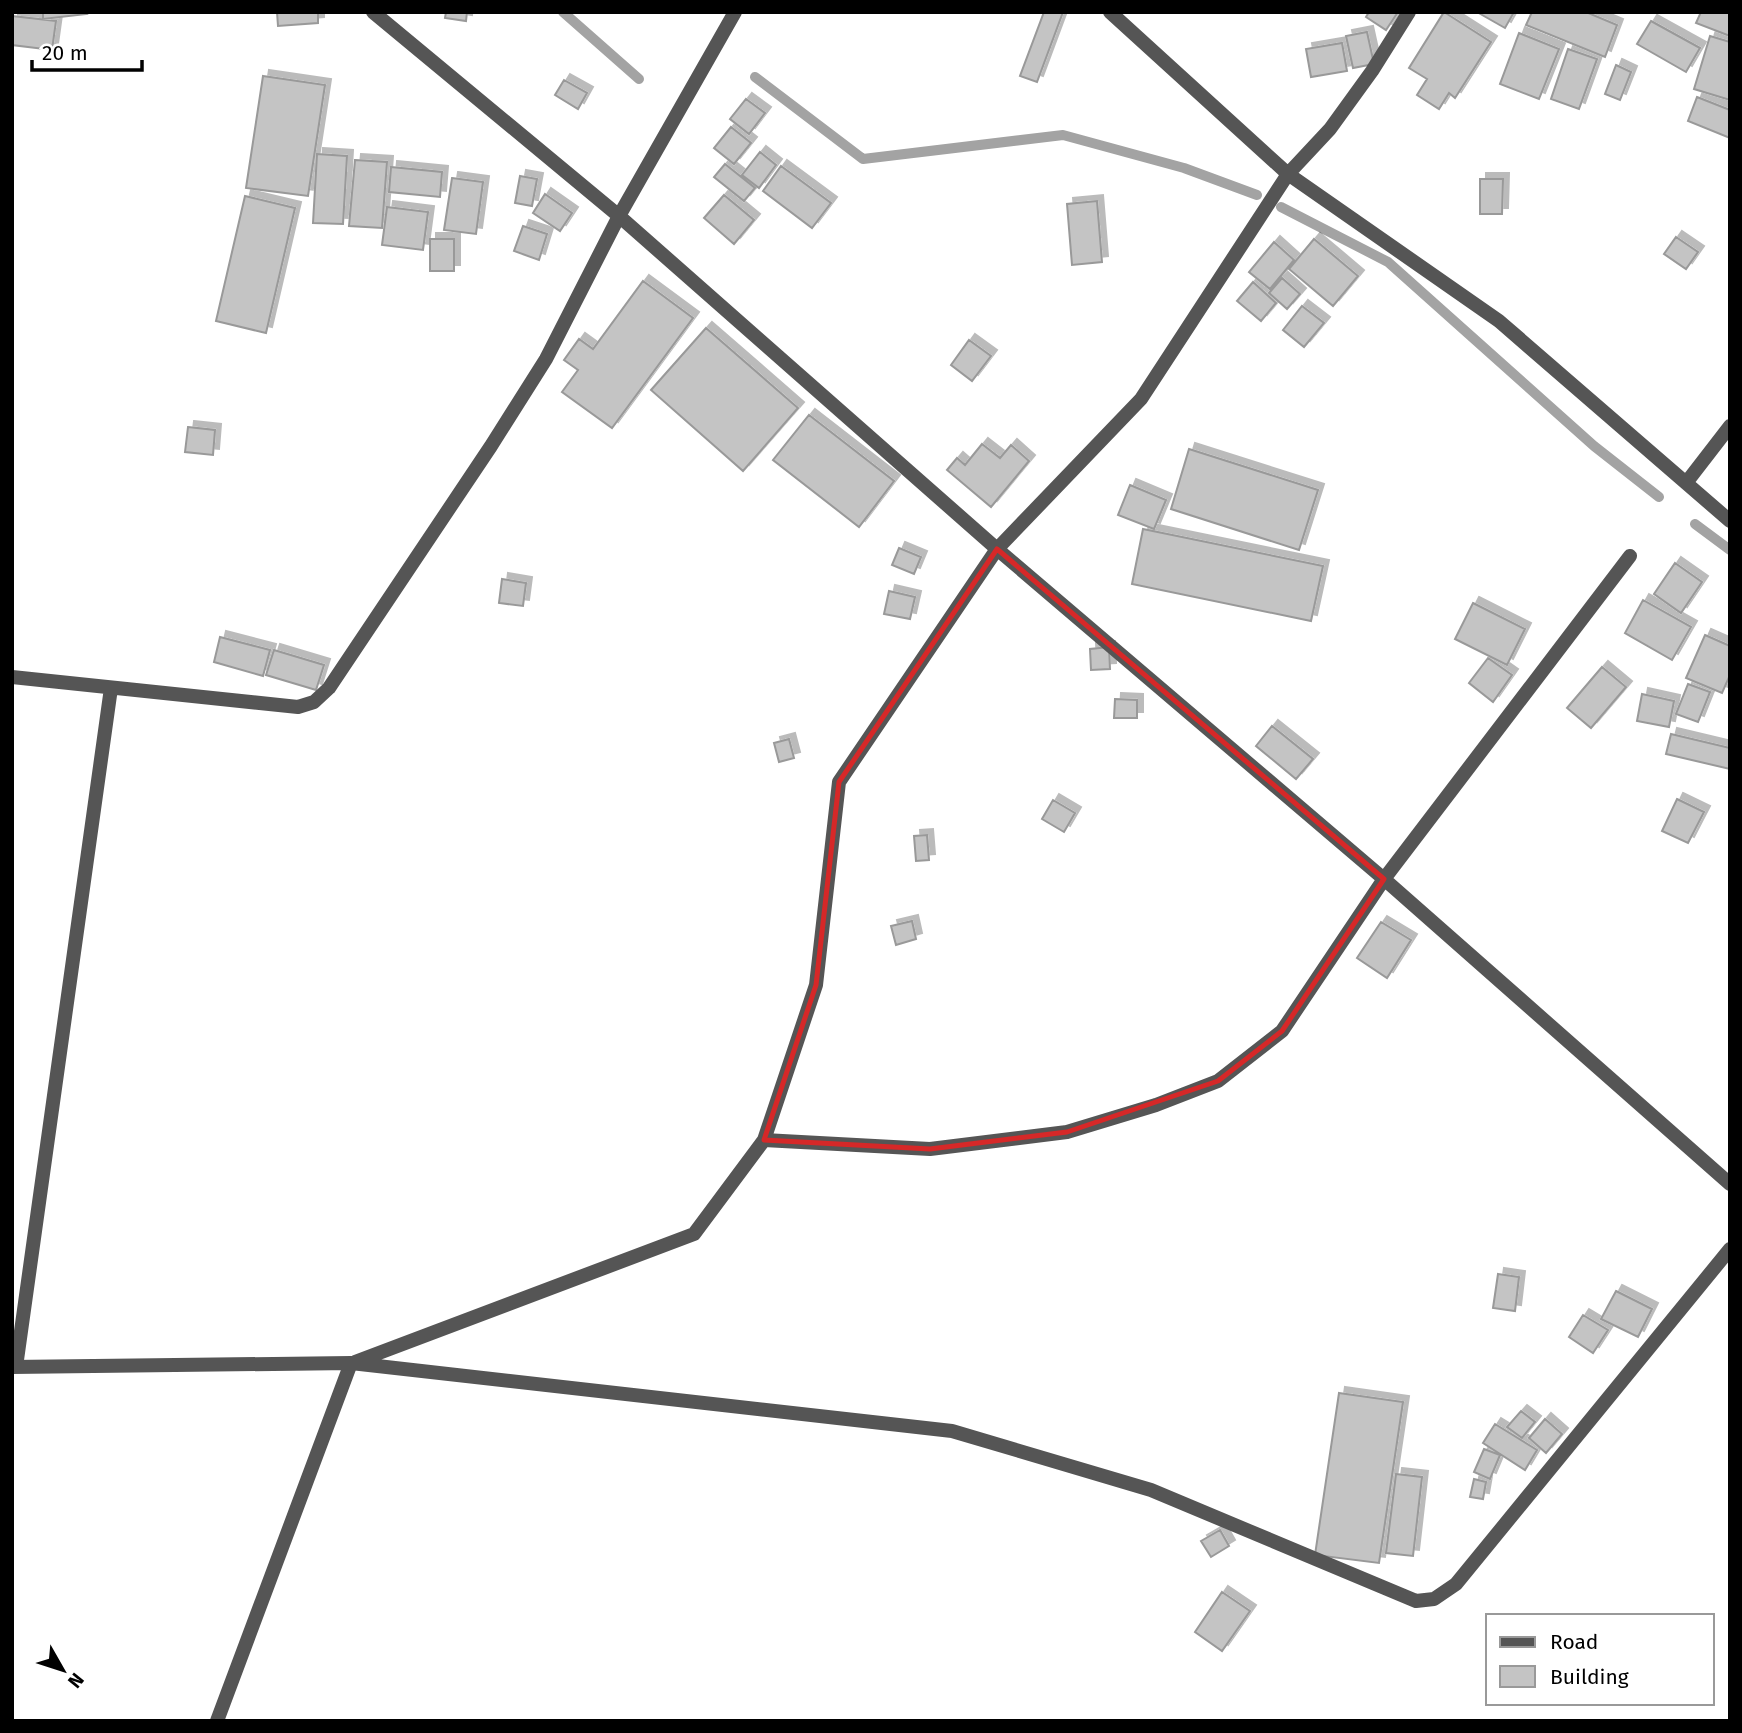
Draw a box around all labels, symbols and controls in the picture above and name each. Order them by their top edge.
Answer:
scale bar [32,28,142,72]
text: 20 m [42,40,88,66]
legend [1486,1614,1714,1705]
text: Road [1550,1629,1598,1655]
north arrow [28,1635,98,1705]
text: Building [1550,1664,1629,1690]
text: N [63,1668,89,1693]

